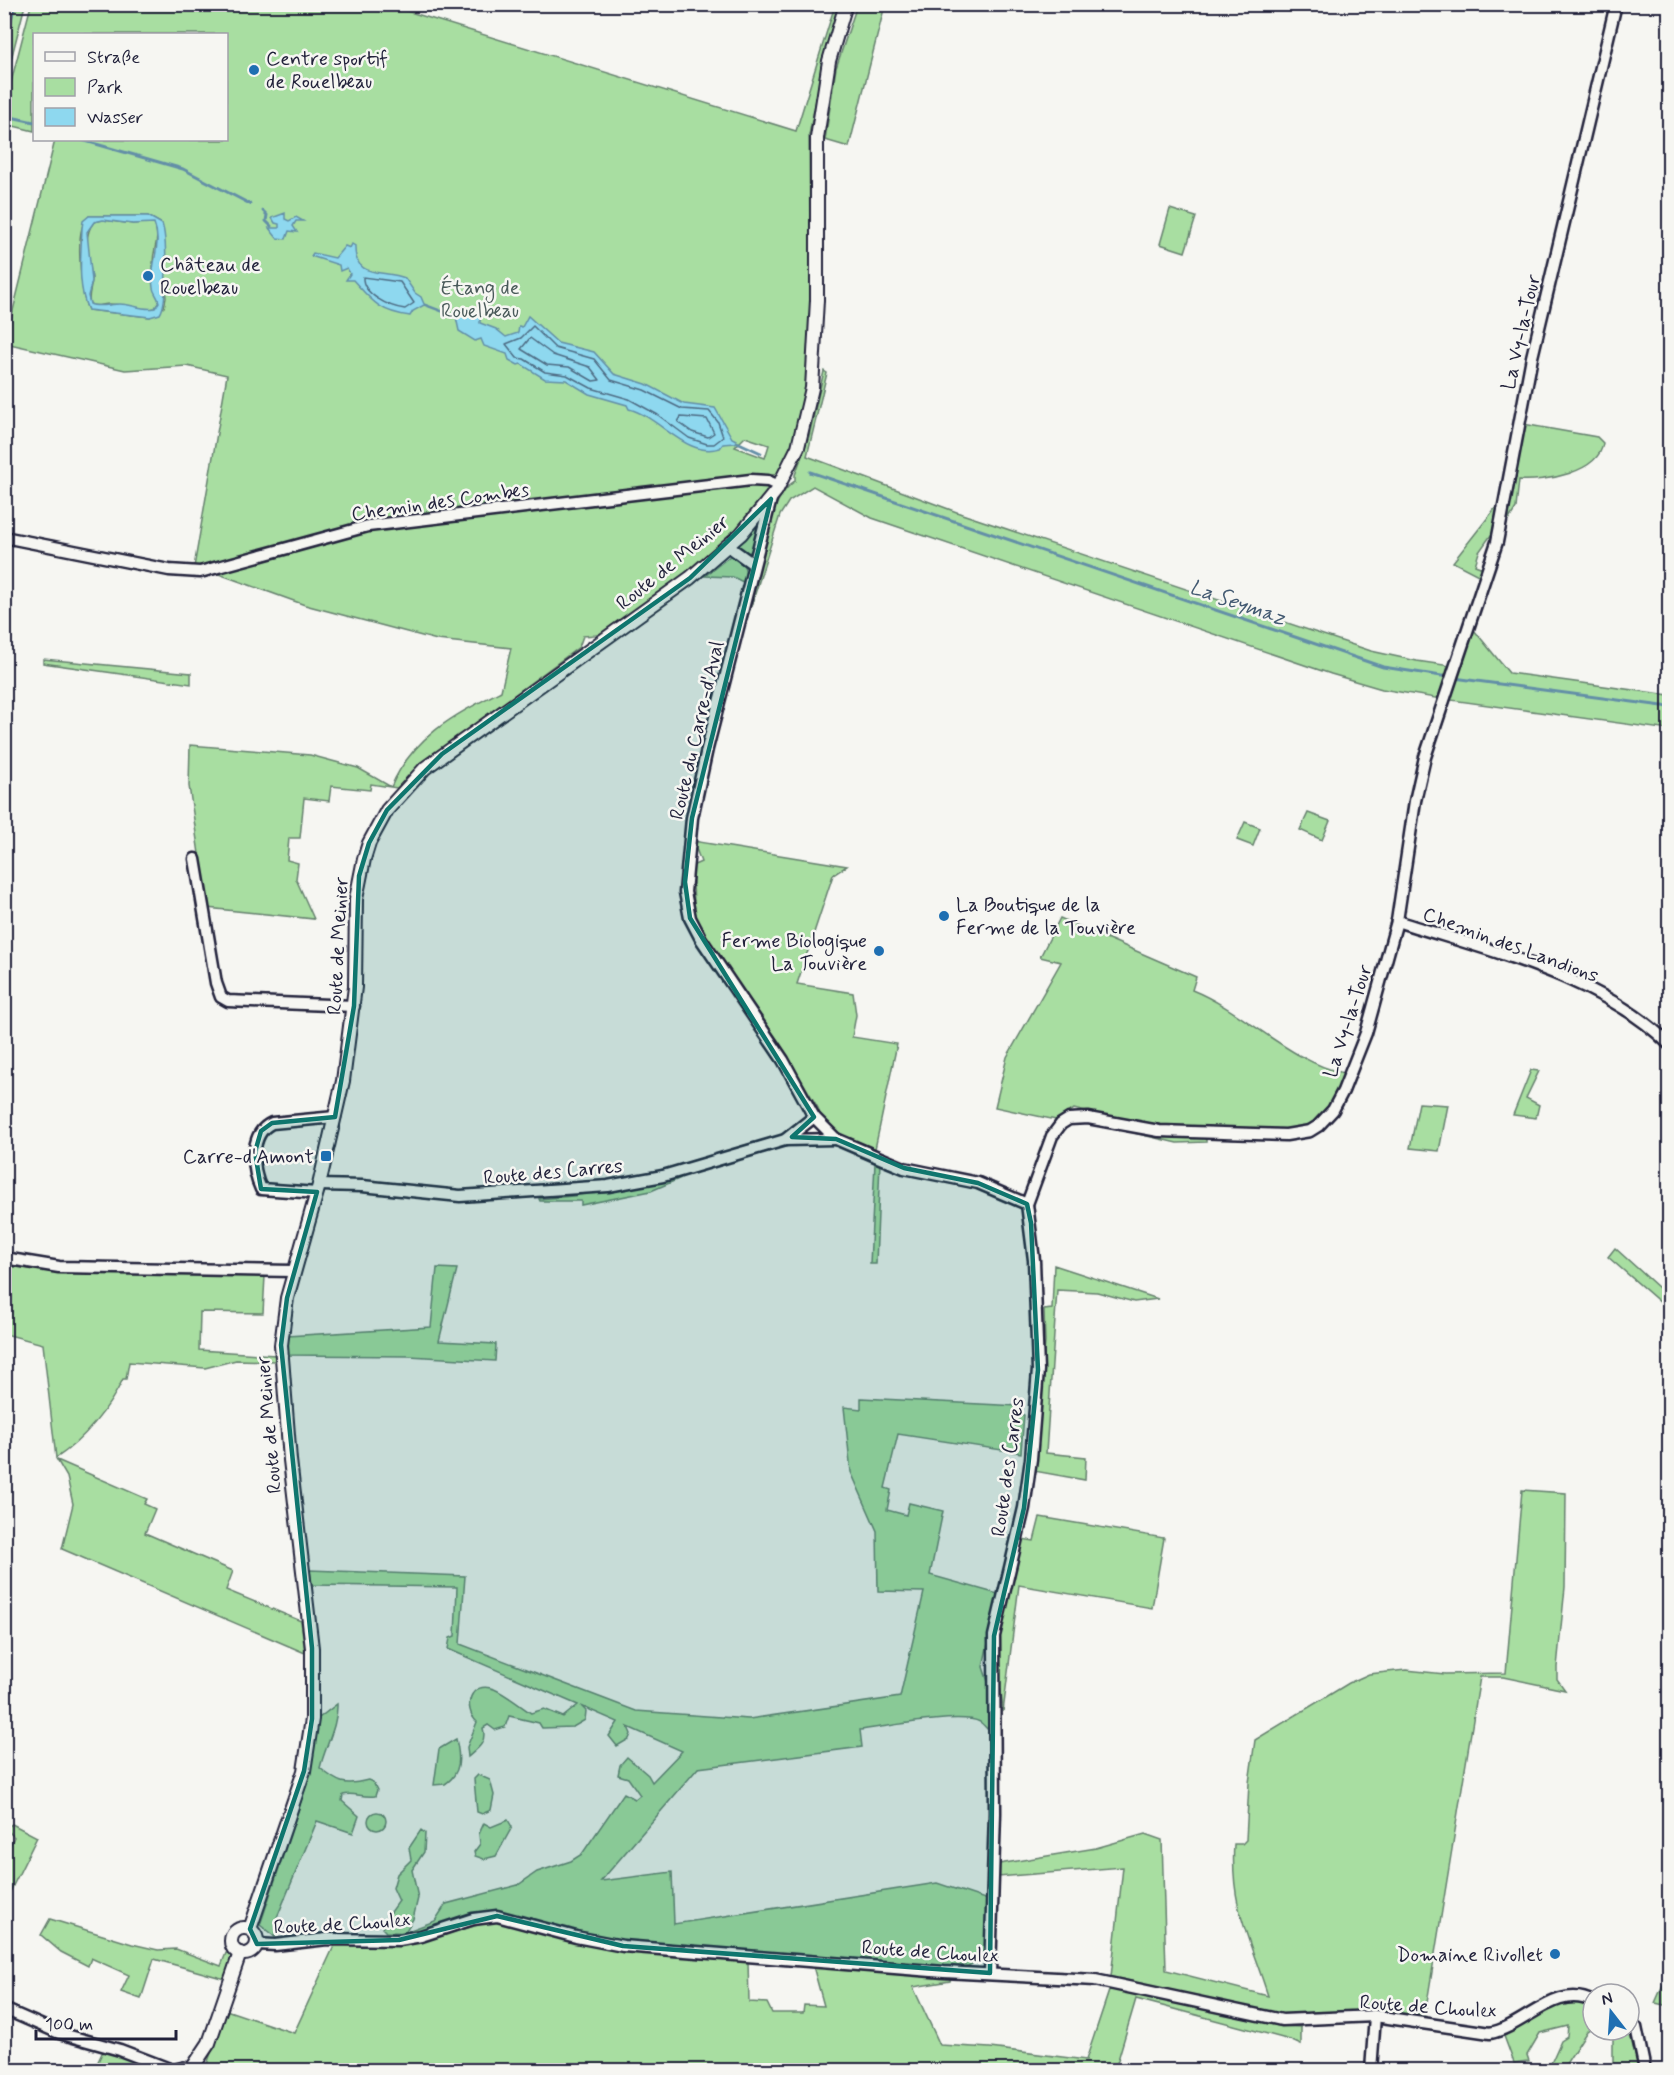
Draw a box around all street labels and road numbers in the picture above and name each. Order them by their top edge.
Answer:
street label: La Vy-la-Tour [1495,272,1548,392]
street label: Chemin des Combes [349,477,531,528]
street label: Route de Meinier [611,509,736,617]
street label: Route du Carre-d'Aval [664,638,731,822]
street label: Route de Meinier [321,876,356,1016]
street label: Chemin des Landions [1419,901,1602,990]
street label: La Vy-la-Tour [1317,961,1380,1081]
street label: Route des Carres [482,1153,624,1192]
street label: Route de Meinier [250,1354,289,1495]
street label: Route des Carres [985,1396,1032,1538]
street label: Route de Choulex [273,1907,411,1942]
street label: Route de Choulex [861,1934,999,1971]
street label: Route de Choulex [1359,1989,1497,2026]

